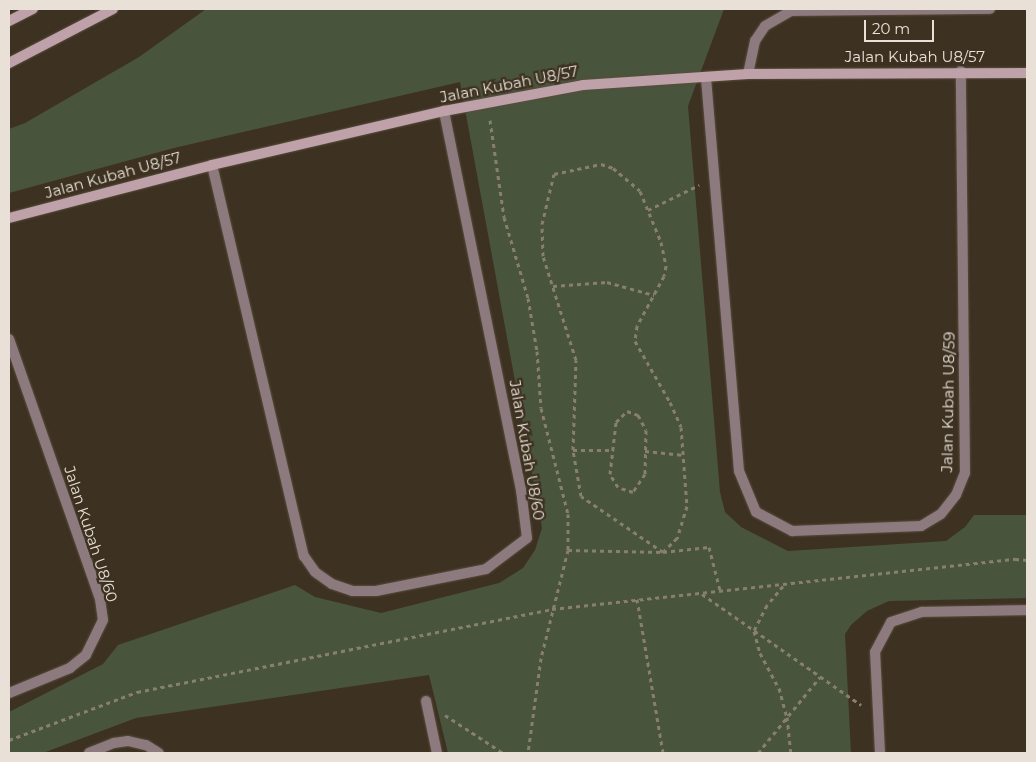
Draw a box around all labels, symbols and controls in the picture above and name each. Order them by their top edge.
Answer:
scale bar [866,10,936,42]
text: 20 m [872,19,910,38]
street label: Jalan Kubah U8/57 [845,48,985,66]
street label: Jalan Kubah U8/57 [438,62,580,106]
street label: Jalan Kubah U8/57 [43,148,183,202]
street label: Jalan Kubah U8/59 [938,331,958,473]
street label: Jalan Kubah U8/60 [506,378,548,522]
street label: Jalan Kubah U8/60 [60,464,122,604]

